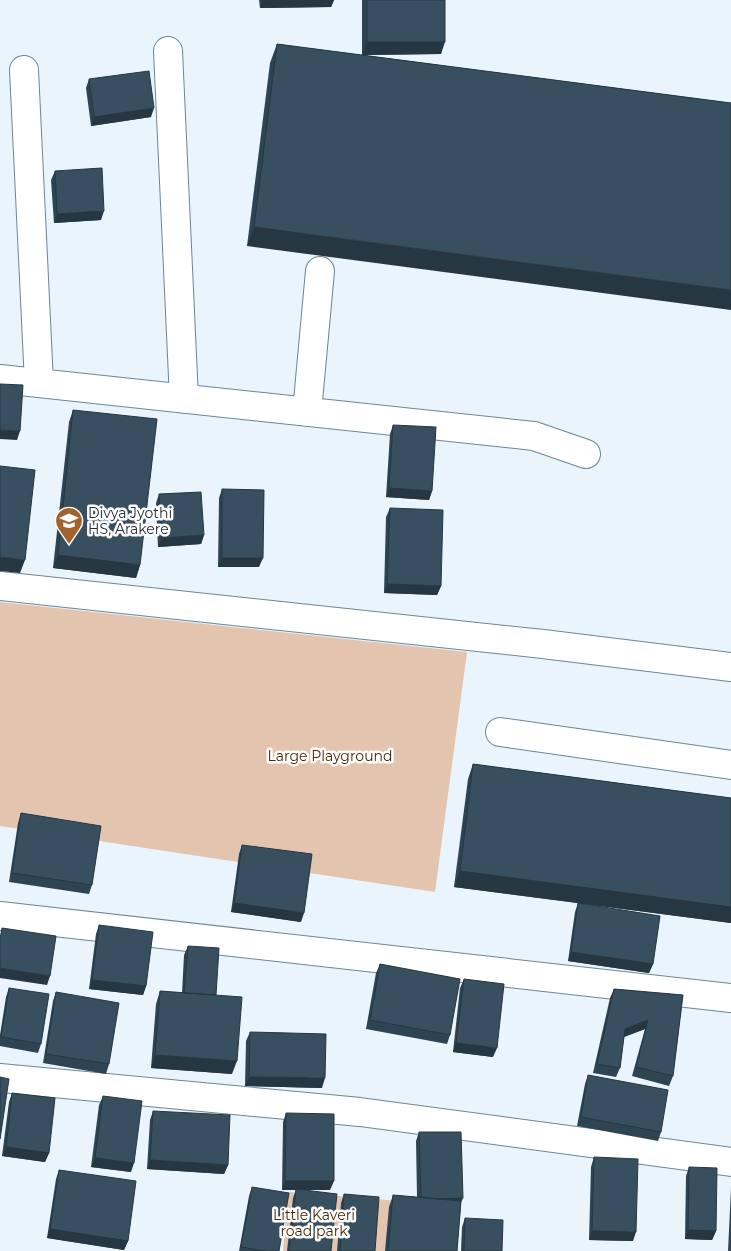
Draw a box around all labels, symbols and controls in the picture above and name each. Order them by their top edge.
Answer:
place label: Divya Jyothi HS, Arakere [88,504,172,538]
school or university icon: Divya Jyothi HS, Arakere [54,506,84,545]
park label: Large Playground [267,747,393,765]
park label: Little Kaveri road park [273,1206,355,1240]

